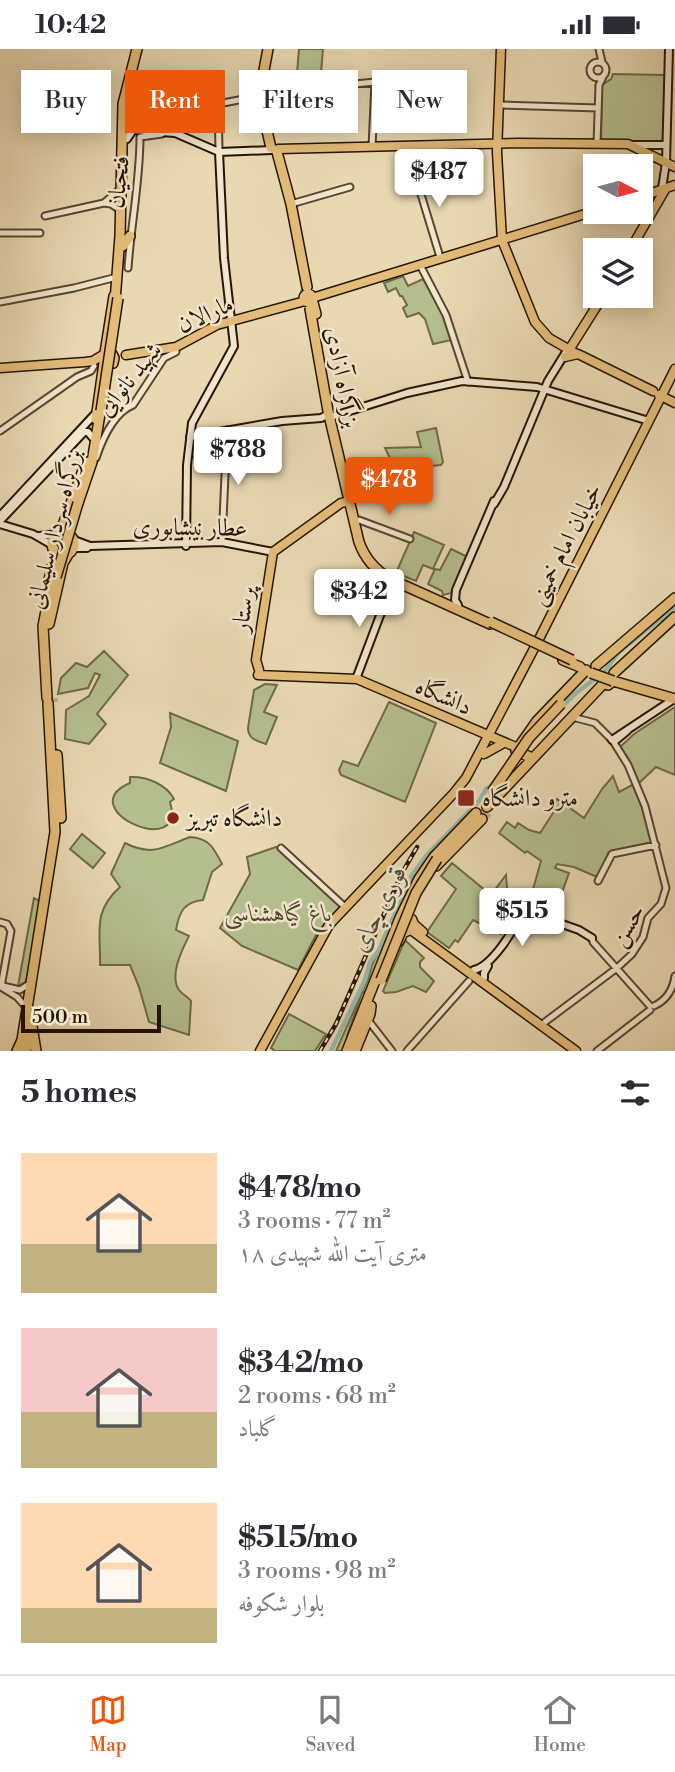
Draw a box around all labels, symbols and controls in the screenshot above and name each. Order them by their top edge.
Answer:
text: 10:42 [35,9,106,41]
chip: Buy [21,70,111,133]
chip: Rent [125,70,225,133]
chip: Filters [239,70,358,133]
chip: New [372,70,467,133]
pin: $487 [398,149,480,209]
street label: فتحیان [101,154,137,210]
north arrow [583,154,653,224]
map controls [583,154,653,308]
text: $487 [411,158,467,186]
button: layers [583,238,653,308]
street label: مارالان [172,289,238,341]
street label: بزرگراه آزادی [318,324,368,430]
street label: شهید نانوایی [91,336,169,423]
pin: $788 [197,427,279,487]
text: $788 [210,436,266,464]
street label: بزرگراه سردار سلیمانی [19,446,89,612]
pin: $478 [348,457,430,517]
text: $478 [361,466,417,494]
street label: خیابان امام خمینی [522,479,614,613]
street label: عطار نیشابوری [132,512,248,544]
pin: $342 [318,569,400,629]
text: $342 [330,578,388,606]
street label: پرستار [225,581,263,636]
street label: دانشگاه [410,670,477,723]
place label: مترو دانشگاه [482,783,578,814]
marker: مترو دانشگاه [456,788,476,808]
place label: دانشگاه تبریز [184,803,282,834]
marker: دانشگاه تبریز [165,810,181,826]
water label: قوری چای [343,859,415,958]
pin: $515 [481,888,563,948]
text: $515 [495,897,549,925]
park label: باغ گیاهشناسی [224,899,333,933]
street label: حسن [603,899,652,952]
scale bar [21,1002,161,1034]
text: 500 m [32,1005,88,1029]
text: 5 homes [21,1074,137,1112]
icon: filters [616,1074,654,1112]
text: $478/mo [238,1169,362,1207]
icon: home [77,1181,161,1265]
text: 3 rooms · 77 m² [238,1207,391,1235]
text: ۱۸ متری آیت الله شهیدی [238,1240,427,1268]
text: $342/mo [238,1344,364,1382]
icon: home [77,1356,161,1440]
text: 2 rooms · 68 m² [238,1382,396,1410]
text: گلباد [238,1415,277,1443]
text: $515/mo [238,1519,358,1557]
icon: home [77,1531,161,1615]
text: 3 rooms · 98 m² [238,1557,395,1585]
text: بلوار شکوفه [238,1590,324,1618]
tab: Map [89,1691,127,1757]
tab: Saved [305,1691,355,1757]
tab: Home [534,1691,586,1757]

